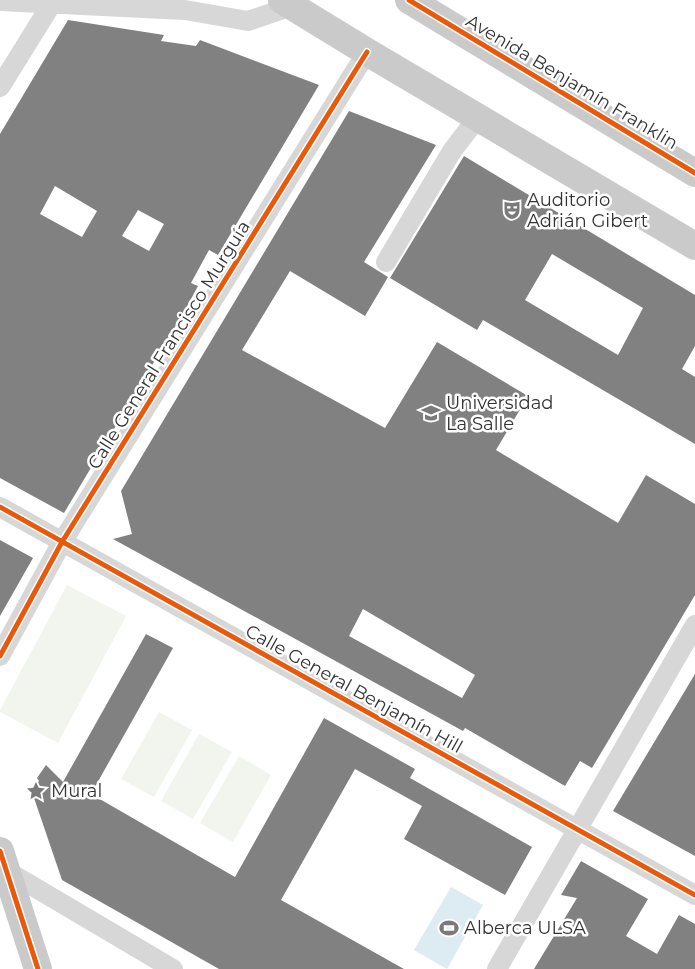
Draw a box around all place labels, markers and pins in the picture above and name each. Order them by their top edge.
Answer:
place label: Auditorio Adrián Gibert [527,189,648,232]
theatre icon: Auditorio Adrián Gibert [501,199,523,221]
place label: Universidad La Salle [446,392,553,435]
school or university icon: Universidad La Salle [420,402,442,424]
place icon: Mural [25,780,47,802]
place label: Mural [51,780,102,802]
sports icon: Alberca ULSA [438,917,460,939]
place label: Alberca ULSA [464,917,586,939]

